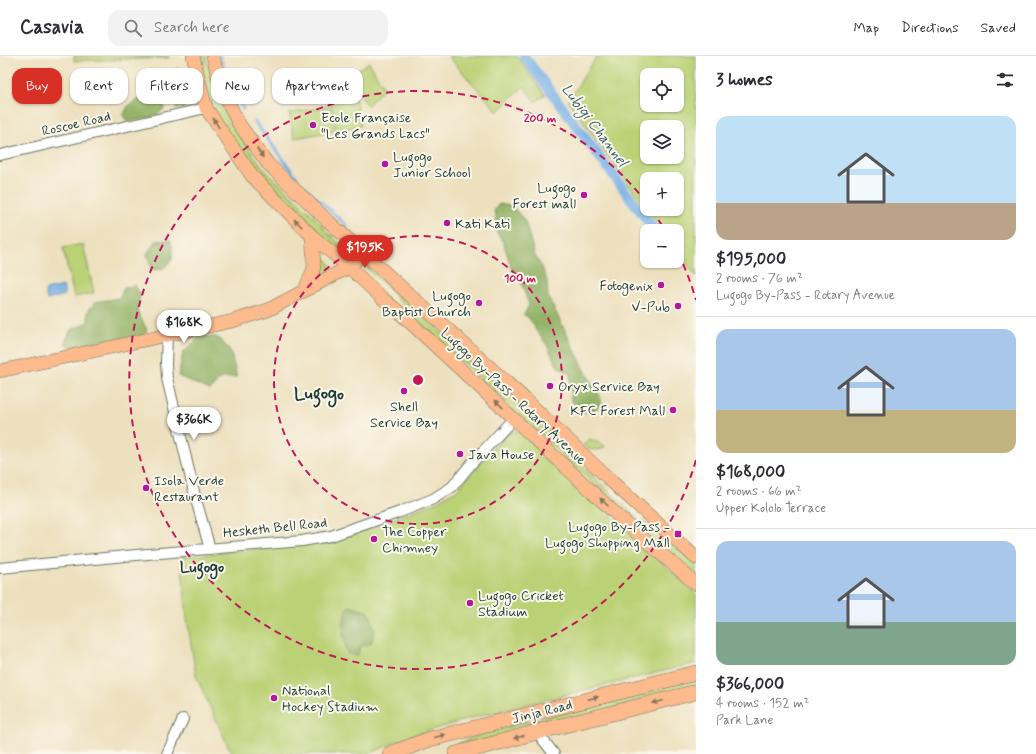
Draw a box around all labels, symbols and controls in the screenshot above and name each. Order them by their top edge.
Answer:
search box [108,10,388,46]
text: Casavia [20,15,84,40]
icon: search [122,17,144,39]
text: Search here [154,18,229,38]
text: Map [853,19,879,37]
text: Directions [901,19,959,37]
text: Saved [981,19,1016,37]
chip: Buy [12,68,62,104]
chip: Rent [70,68,128,104]
chip: Filters [136,68,203,104]
chip: New [211,68,264,104]
chip: Apartment [272,68,363,104]
map controls [640,68,684,268]
button: locate [640,68,684,112]
text: 3 homes [716,69,773,91]
icon: filters [994,69,1016,91]
water label: Lubigi Channel [556,80,633,173]
street label: Roscoe Road [40,107,112,141]
place label: Ecole Française "Les Grands Lacs" [321,109,430,143]
text: 200 m [524,111,557,127]
one-way arrow [212,117,219,129]
marker: Ecole Française "Les Grands Lacs" [308,120,318,130]
button: layers [640,120,684,164]
icon: home [830,142,902,214]
one-way arrow [256,148,264,158]
place label: Lugogo Junior School [393,148,471,182]
marker: Lugogo Junior School [380,159,390,169]
button: + [640,172,684,216]
place label: Lugogo Forest mall [512,179,576,213]
marker: Lugogo Forest mall [579,190,589,200]
place label: Kati Kati [455,215,510,233]
one-way arrow [293,218,303,228]
marker: Kati Kati [442,218,452,228]
button: − [640,224,684,268]
pin: $195K [337,235,393,269]
text: $195K [346,239,384,256]
text: $195,000 [716,248,786,270]
text: 2 rooms · 76 m² [716,270,803,287]
text: 100 m [504,271,537,287]
place label: Fotogenix [600,277,653,296]
marker: Fotogenix [656,280,666,290]
place label: Lugogo Baptist Church [382,287,471,321]
text: Lugogo By-Pass - Rotary Avenue [716,287,895,304]
marker: Lugogo Baptist Church [474,298,484,308]
place label: V-Pub [631,298,670,316]
marker: V-Pub [673,301,683,311]
pin: $168K [156,310,212,344]
text: $168K [166,314,202,331]
street label: Lugogo By-Pass - Rotary Avenue [435,324,590,471]
icon: home [830,355,902,427]
centre of rings [411,373,425,387]
place label: Oryx Service Bay [558,378,660,396]
marker: Oryx Service Bay [545,381,555,391]
district label: Lugogo [294,382,344,408]
marker: Shell Service Bay [399,386,409,396]
place label: Shell Service Bay [370,398,438,432]
one-way arrow [494,399,504,409]
place label: KFC Forest Mall [570,402,665,420]
marker: KFC Forest Mall [668,405,678,415]
pin: $366K [166,407,222,441]
text: $366K [176,411,212,428]
place label: Java House [468,446,534,464]
marker: Java House [455,449,465,459]
text: $168,000 [716,461,785,483]
place label: Isola Verde Restaurant [154,472,224,506]
marker: Isola Verde Restaurant [141,483,151,493]
text: 2 rooms · 66 m² [716,483,801,500]
one-way arrow [599,497,609,507]
text: Upper Kololo Terrace [716,500,826,517]
street label: Hesketh Bell Road [222,514,328,542]
place label: Lugogo By-Pass - Lugogo Shopping Mall [545,518,670,554]
place label: The Copper Chimney [382,523,447,557]
marker: Lugogo By-Pass - Lugogo Shopping Mall [673,529,683,539]
marker: The Copper Chimney [369,534,379,544]
district label: Lugogo [180,557,224,580]
icon: home [830,567,902,639]
place label: Lugogo Cricket Stadium [478,587,564,621]
marker: Lugogo Cricket Stadium [465,598,475,608]
text: $366,000 [716,673,784,695]
place label: National Hockey Stadium [282,682,379,716]
marker: National Hockey Stadium [269,693,279,703]
one-way arrow [587,695,599,701]
text: 4 rooms · 152 m² [716,695,809,712]
street label: Jinja Road [510,696,574,728]
one-way arrow [652,699,664,705]
text: Park Lane [716,712,773,729]
one-way arrow [434,733,446,739]
one-way arrow [512,734,524,740]

